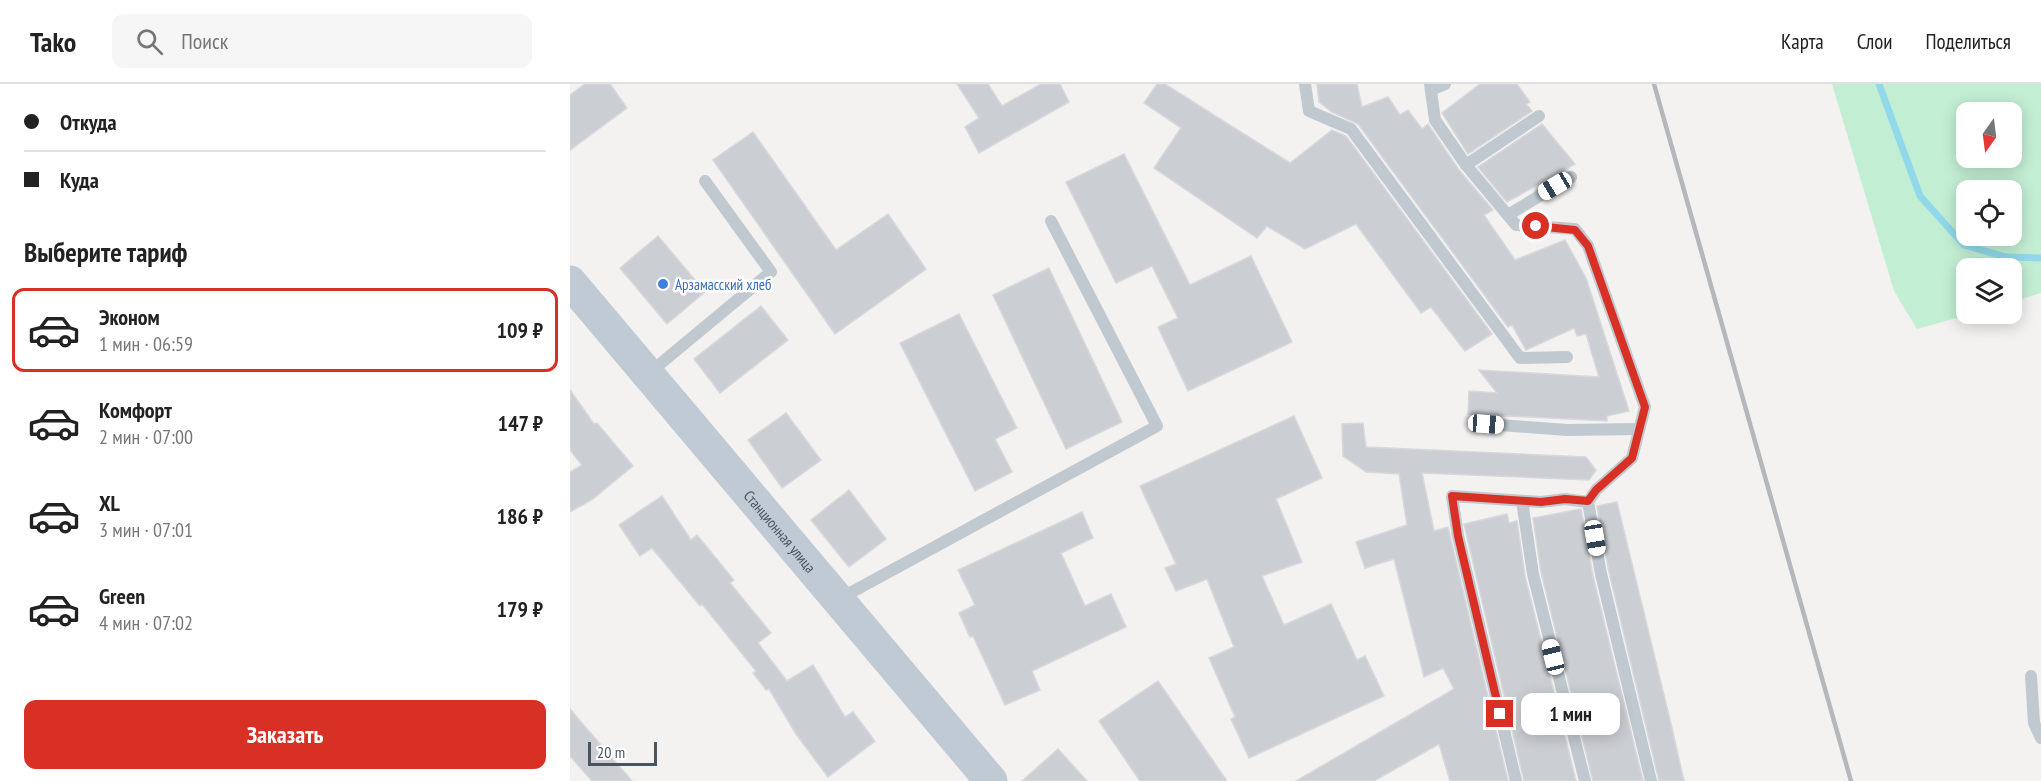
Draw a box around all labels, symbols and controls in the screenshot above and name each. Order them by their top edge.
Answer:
search box [112,14,532,68]
text: Tako [30,23,76,60]
icon: search [133,25,166,58]
text: Поиск [181,27,228,55]
text: Карта [1781,28,1824,55]
text: Слои [1857,28,1892,55]
text: Поделиться [1925,28,2011,55]
north arrow [1956,102,2022,168]
map controls [1956,102,2022,324]
text: Откуда [60,108,117,136]
text: Куда [60,166,99,194]
car [1535,169,1575,203]
button: locate [1956,180,2022,246]
route start [1522,212,1549,239]
text: Выберите тариф [24,235,187,269]
button: layers [1956,258,2022,324]
place label: Арзамасский хлеб [675,275,772,294]
marker: Арзамасский хлеб [656,277,670,291]
icon: car [27,303,81,357]
text: Эконом [99,303,160,331]
text: 109 ₽ [496,316,543,344]
text: 1 мин · 06:59 [99,331,193,357]
icon: car [27,396,81,450]
text: Комфорт [99,396,172,424]
text: 147 ₽ [497,409,543,437]
car [1467,414,1505,434]
text: 2 мин · 07:00 [99,424,193,450]
street label: Станционная улица [740,486,820,576]
icon: car [27,489,81,543]
text: XL [99,489,120,517]
text: 186 ₽ [496,502,543,530]
text: 3 мин · 07:01 [99,517,193,543]
car [1583,519,1607,557]
icon: car [27,582,81,636]
text: Green [99,582,145,610]
text: 179 ₽ [496,595,543,623]
text: 4 мин · 07:02 [99,610,193,636]
car [1540,637,1566,677]
callout: 1 мин [1521,693,1620,735]
button: Заказать [24,700,546,769]
route end [1486,700,1513,727]
text: 1 мин [1549,701,1592,727]
scale bar [588,739,657,766]
text: 20 m [597,742,625,762]

